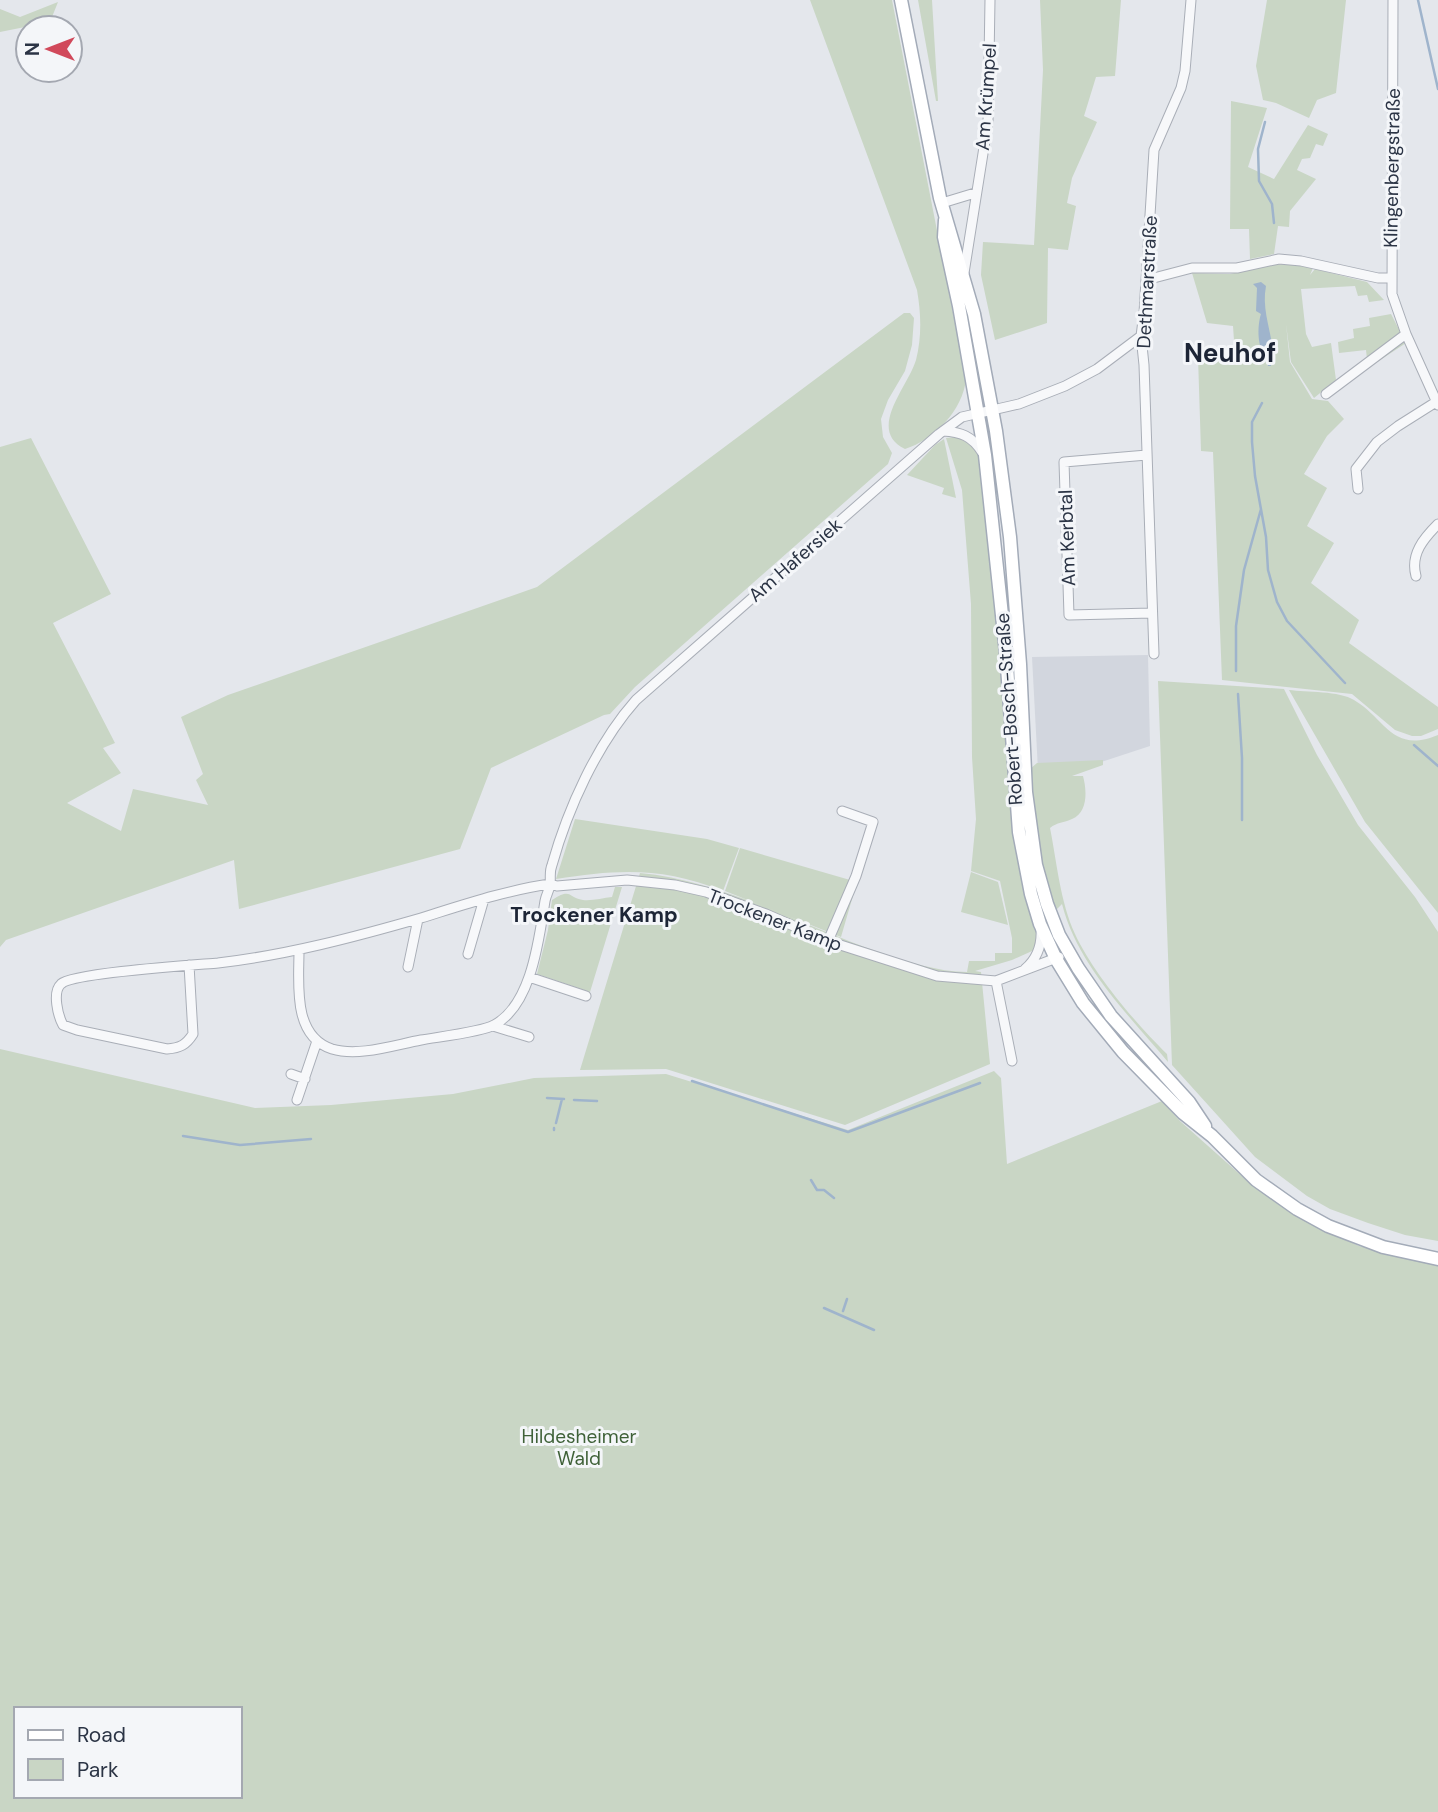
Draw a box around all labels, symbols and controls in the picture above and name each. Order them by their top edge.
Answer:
north arrow [14,14,84,84]
text: N [20,42,45,56]
street label: Am Krümpel [970,43,1002,151]
street label: Klingenbergstraße [1378,88,1406,248]
street label: Dethmarstraße [1131,215,1163,349]
district label: Neuhof [1184,336,1276,370]
street label: Am Kerbtal [1053,489,1081,587]
street label: Am Hafersiek [743,512,847,608]
street label: Robert-Bosch-Straße [990,612,1028,806]
street label: Trockener Kamp [704,883,846,957]
district label: Trockener Kamp [510,901,678,929]
park label: Hildesheimer Wald [521,1424,637,1471]
legend [14,1707,242,1798]
text: Road [77,1721,126,1749]
text: Park [77,1756,119,1784]

